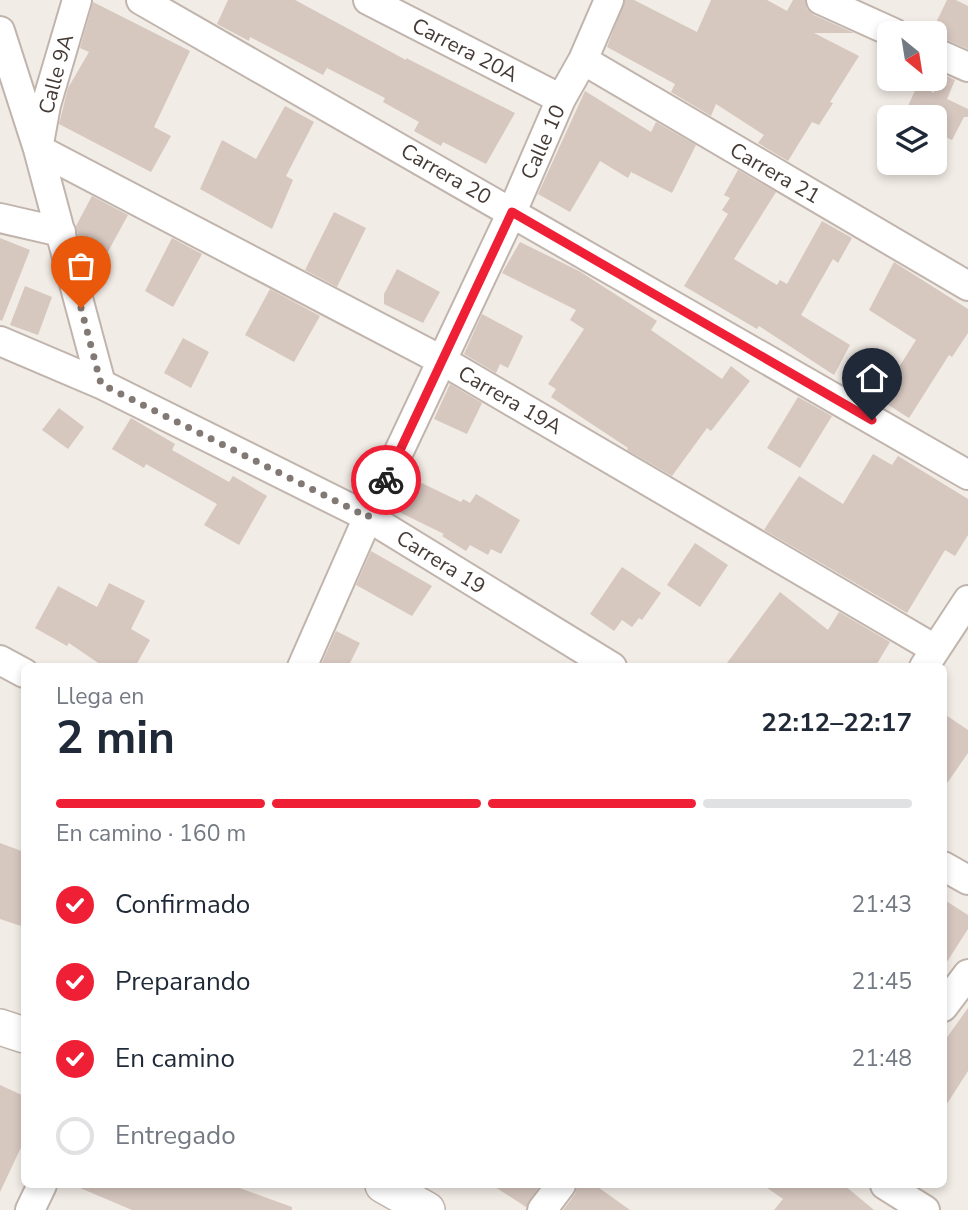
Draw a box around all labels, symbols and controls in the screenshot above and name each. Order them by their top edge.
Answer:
street label: Carrera 20A [407,11,523,89]
north arrow [877,21,947,91]
map controls [877,21,947,175]
street label: Calle 9A [32,31,80,117]
street label: Calle 10 [514,100,572,184]
button: layers [877,105,947,175]
street label: Carrera 21 [725,136,825,210]
street label: Carrera 20 [396,137,496,211]
pin [51,236,111,308]
icon: bag [62,247,100,285]
pin [842,348,902,420]
street label: Carrera 19A [453,359,567,441]
icon: home [853,359,891,397]
courier [351,445,421,515]
icon: bike [367,461,405,499]
street label: Carrera 19 [391,524,491,600]
text: Llega en [56,681,144,712]
text: 22:12–22:17 [761,705,912,740]
text: 2 min [56,706,175,769]
text: En camino · 160 m [56,818,246,849]
icon: check [56,886,94,924]
text: Confirmado [115,887,250,922]
text: 21:43 [852,889,912,920]
icon: check [56,963,94,1001]
text: Preparando [115,964,250,999]
text: 21:45 [852,966,912,997]
icon: check [56,1040,94,1078]
text: En camino [115,1041,235,1076]
text: 21:48 [852,1043,912,1074]
text: Entregado [115,1118,236,1153]

